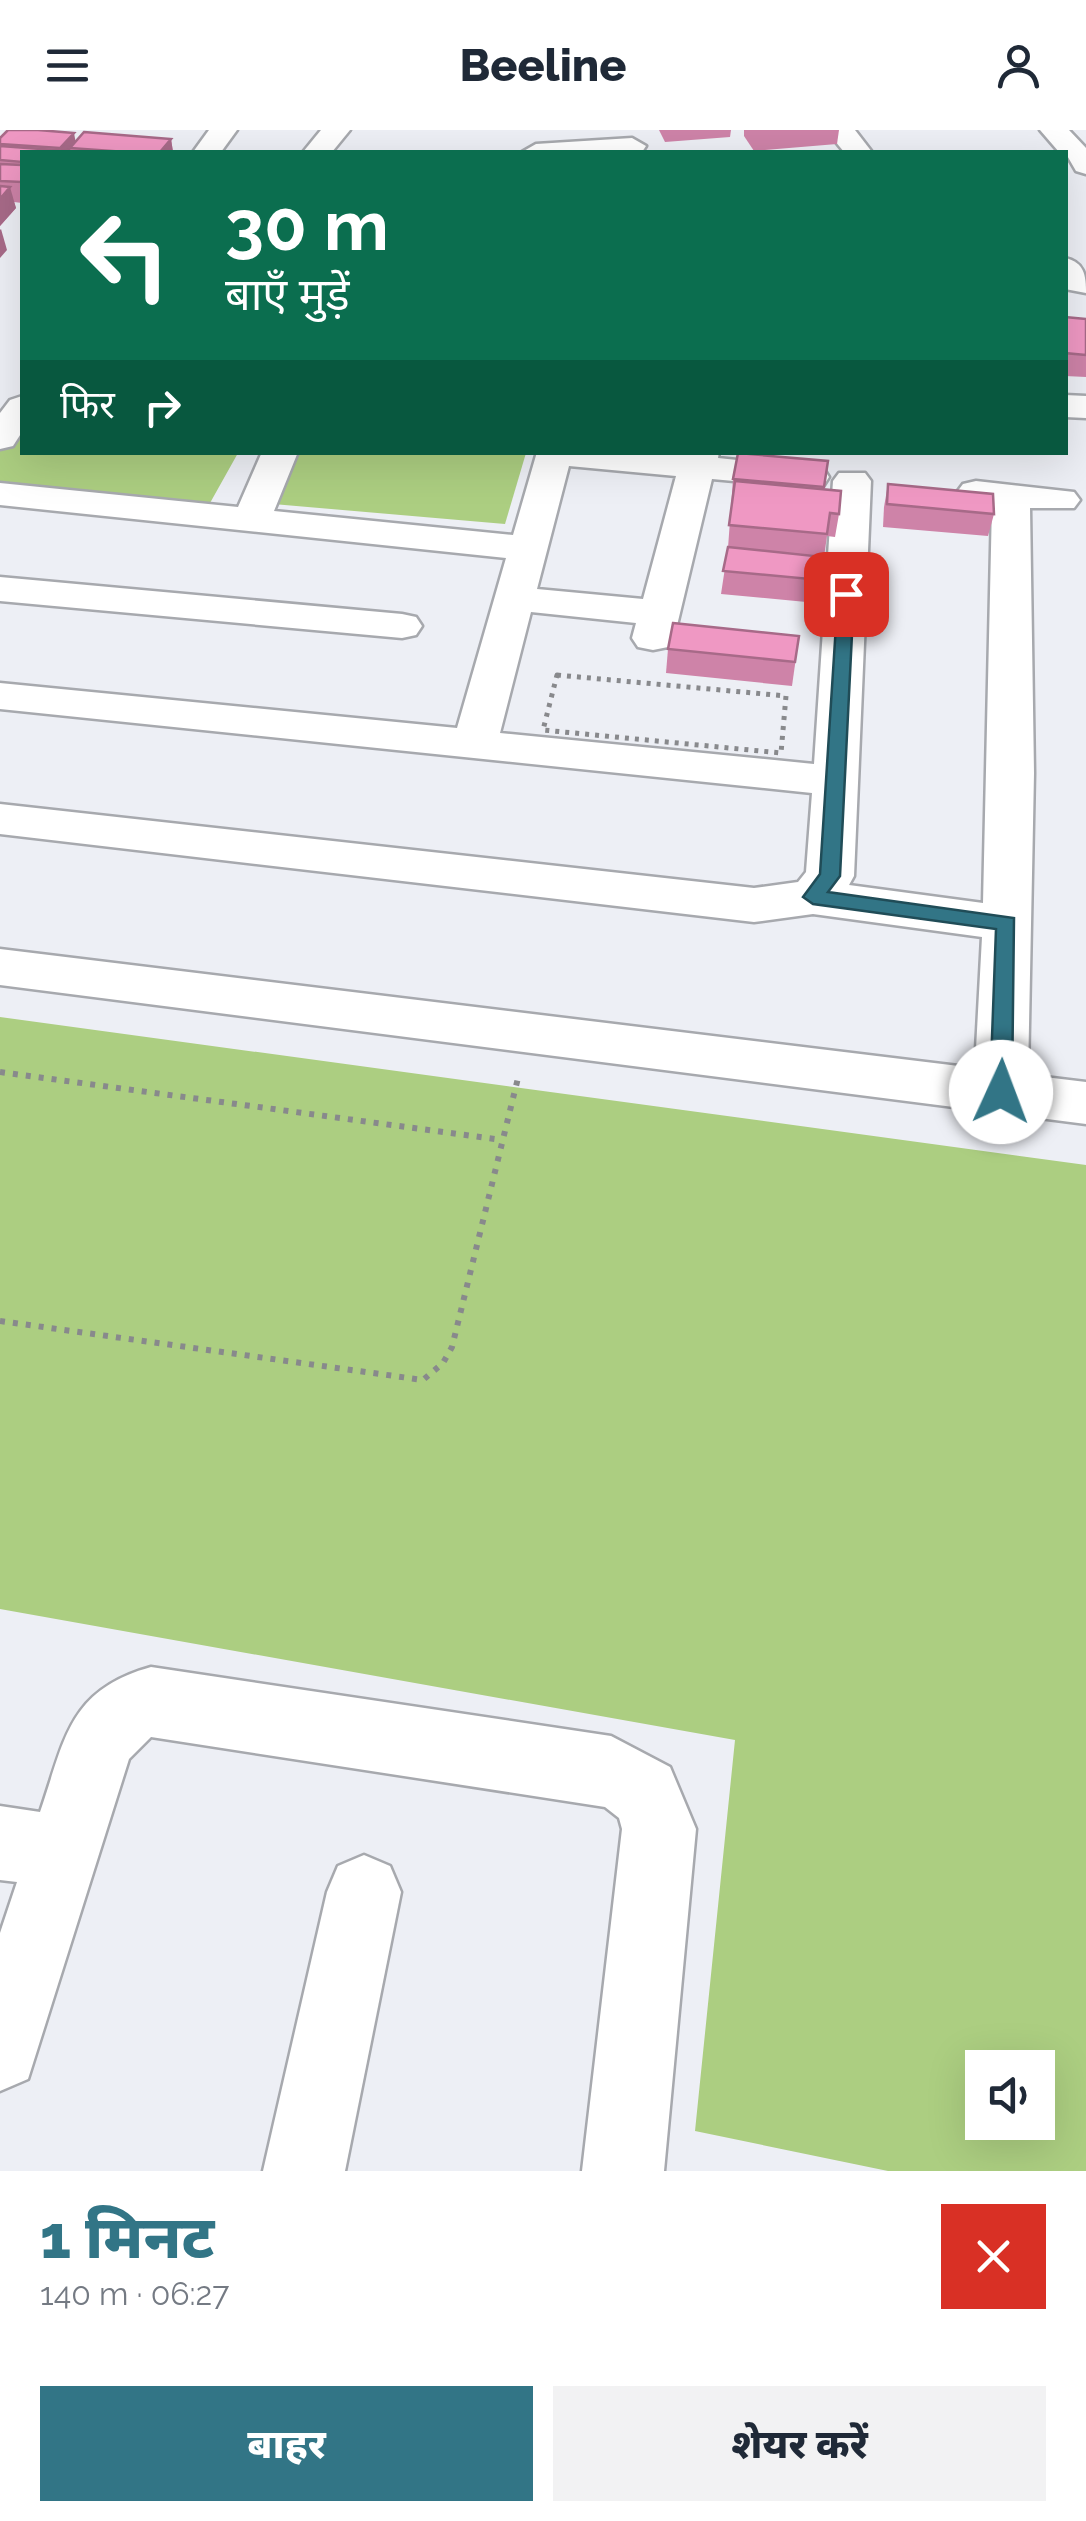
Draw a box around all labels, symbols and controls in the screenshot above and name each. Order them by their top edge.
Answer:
icon: menu [40,38,95,93]
icon: person [991,38,1046,93]
text: Beeline [459,39,627,92]
text: 30 m [225,184,389,266]
icon: left [60,190,190,320]
text: बाएँ मुड़ें [225,268,350,321]
icon: right [135,380,190,435]
text: फिर [60,382,115,427]
pin [804,552,889,637]
icon: arrive [819,567,874,622]
position arrow [949,1040,1053,1144]
map controls [965,2050,1055,2140]
button: sound [965,2050,1055,2140]
text: 1 मिनट [40,2202,214,2272]
button: close [941,2204,1046,2309]
text: 140 m · 06:27 [40,2275,229,2312]
button: बाहर [40,2386,533,2501]
button: शेयर करें [553,2386,1046,2501]

